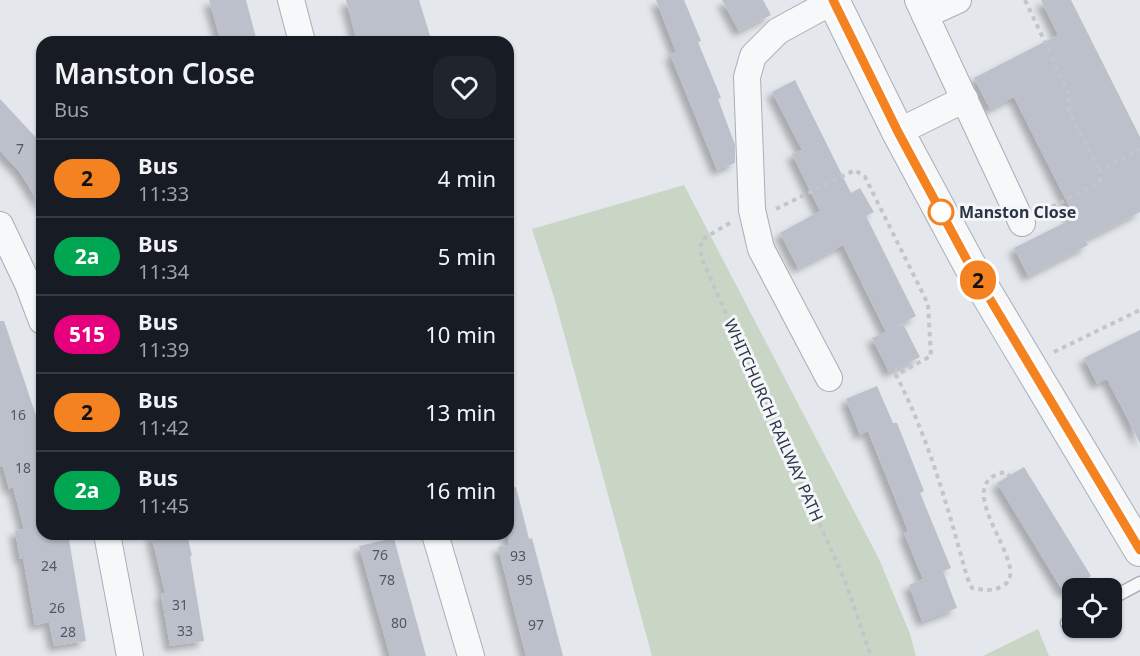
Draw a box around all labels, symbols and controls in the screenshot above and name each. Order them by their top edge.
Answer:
text: Manston Close [54,54,255,92]
button: heart [433,56,496,119]
text: Bus [54,96,89,123]
house number: 7 [16,139,24,158]
text: Bus [138,150,178,180]
text: 4 min [438,163,496,193]
text: 2 [81,164,93,192]
text: 11:33 [138,180,189,207]
marker: Manston Close [928,199,954,225]
place label: Manston Close [959,201,1076,223]
text: Bus [138,228,178,258]
text: 5 min [438,241,496,271]
text: 2a [75,242,99,270]
text: 11:34 [138,258,189,285]
line badge: 2 [958,260,998,300]
text: 2 [972,266,984,294]
text: Bus [138,306,178,336]
street label: WHITCHURCH RAILWAY PATH [719,315,829,525]
text: 10 min [425,319,496,349]
text: 515 [69,320,105,348]
text: 11:39 [138,336,189,363]
text: Bus [138,384,178,414]
text: 13 min [425,397,496,427]
text: 2 [81,398,93,426]
house number: 16 [10,405,26,424]
text: 11:42 [138,414,189,441]
house number: 18 [15,458,31,477]
text: Bus [138,462,178,492]
text: 16 min [425,475,496,505]
text: 2a [75,476,99,504]
text: 11:45 [138,492,189,519]
house number: 76 [372,545,388,564]
house number: 93 [510,546,526,565]
house number: 24 [41,556,57,575]
house number: 78 [379,570,395,589]
house number: 95 [517,570,533,589]
map controls [1062,578,1122,638]
button: locate [1062,578,1122,638]
house number: 31 [172,595,188,614]
house number: 26 [49,598,65,617]
house number: 80 [391,613,407,632]
house number: 97 [528,615,544,634]
house number: 33 [177,621,193,640]
house number: 28 [60,622,76,641]

